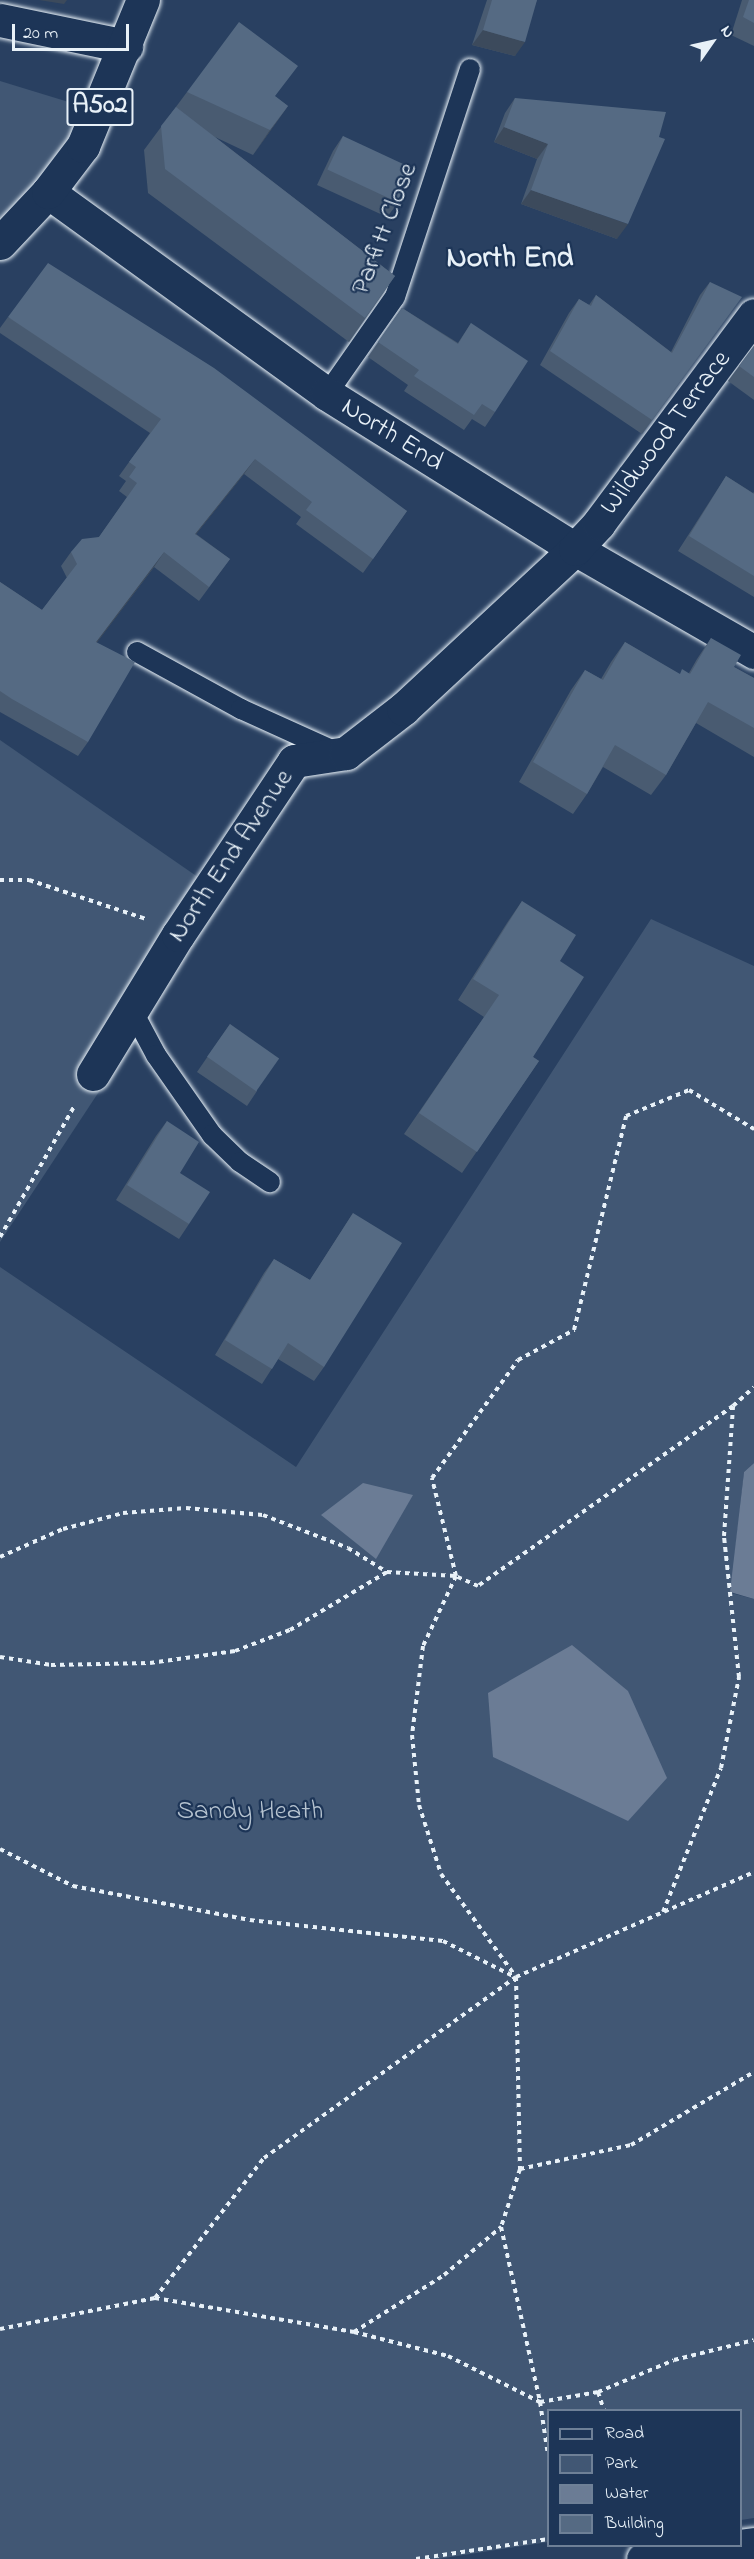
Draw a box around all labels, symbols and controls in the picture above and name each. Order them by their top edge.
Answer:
scale bar [15,12,132,50]
north arrow [682,12,742,72]
text: 20 m [23,21,58,47]
text: N [714,21,740,43]
road number: A502 [66,84,134,130]
street label: Parfitt Close [345,159,425,299]
district label: North End [447,241,573,277]
street label: Wildwood Terrace [594,344,738,522]
street label: North End [335,391,449,479]
street label: North End Avenue [161,763,301,949]
park label: Sandy Heath [177,1796,323,1828]
legend [547,2409,742,2547]
text: Road [605,2421,644,2447]
text: Park [605,2451,638,2477]
text: Water [605,2481,648,2507]
text: Building [605,2511,664,2537]

